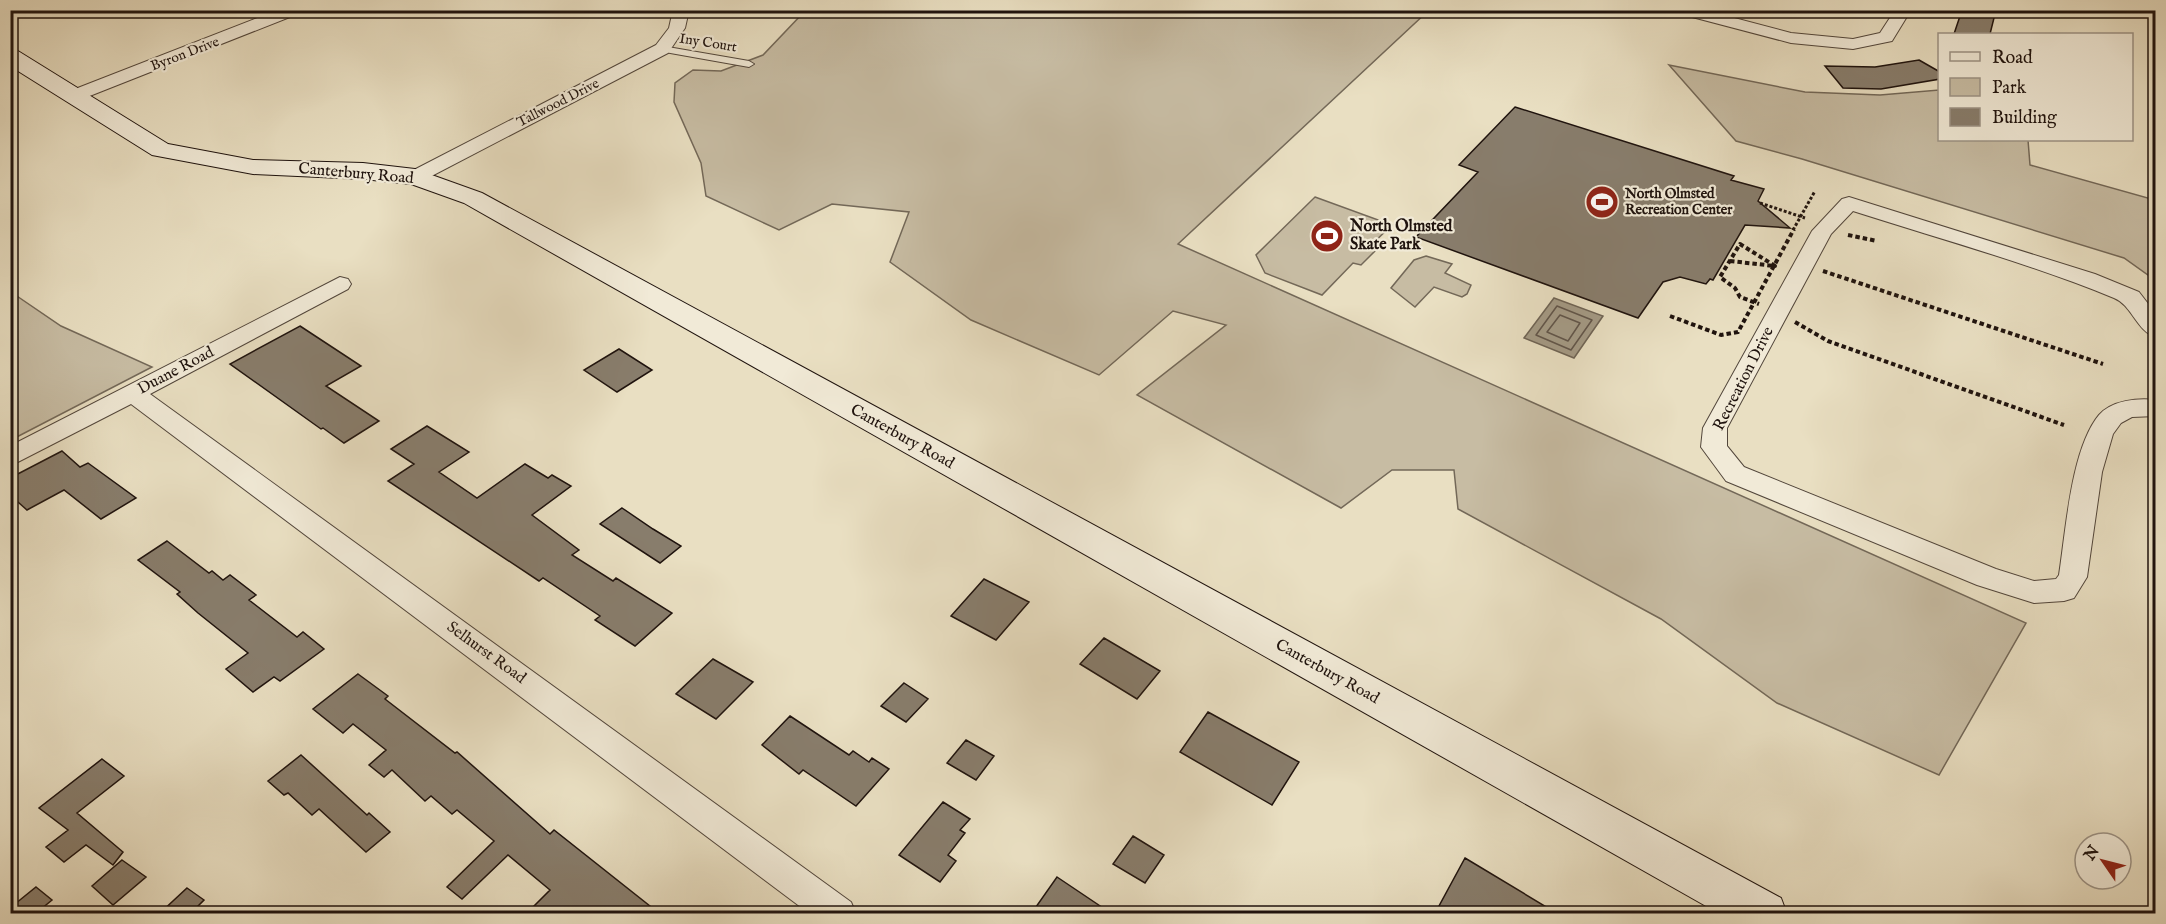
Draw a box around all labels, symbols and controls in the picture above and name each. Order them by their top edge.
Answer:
street label: Iny Court [678,30,738,56]
street label: Byron Drive [148,33,222,75]
legend [1938,33,2133,141]
text: Road [1992,47,2033,70]
street label: Tallwood Drive [514,74,603,131]
text: Park [1992,77,2027,100]
text: Building [1992,107,2057,130]
street label: Canterbury Road [297,159,415,189]
sports icon: North Olmsted Recreation Center [1584,184,1620,220]
place label: North Olmsted Recreation Center [1624,185,1733,219]
place label: North Olmsted Skate Park [1349,217,1453,255]
sports icon: North Olmsted Skate Park [1309,218,1345,254]
street label: Recreation Drive [1709,324,1779,434]
street label: Duane Road [134,342,218,399]
street label: Canterbury Road [847,400,958,474]
street label: Selhurst Road [442,617,530,689]
street label: Canterbury Road [1272,635,1383,709]
north arrow [2073,831,2133,891]
text: N [2080,842,2105,866]

